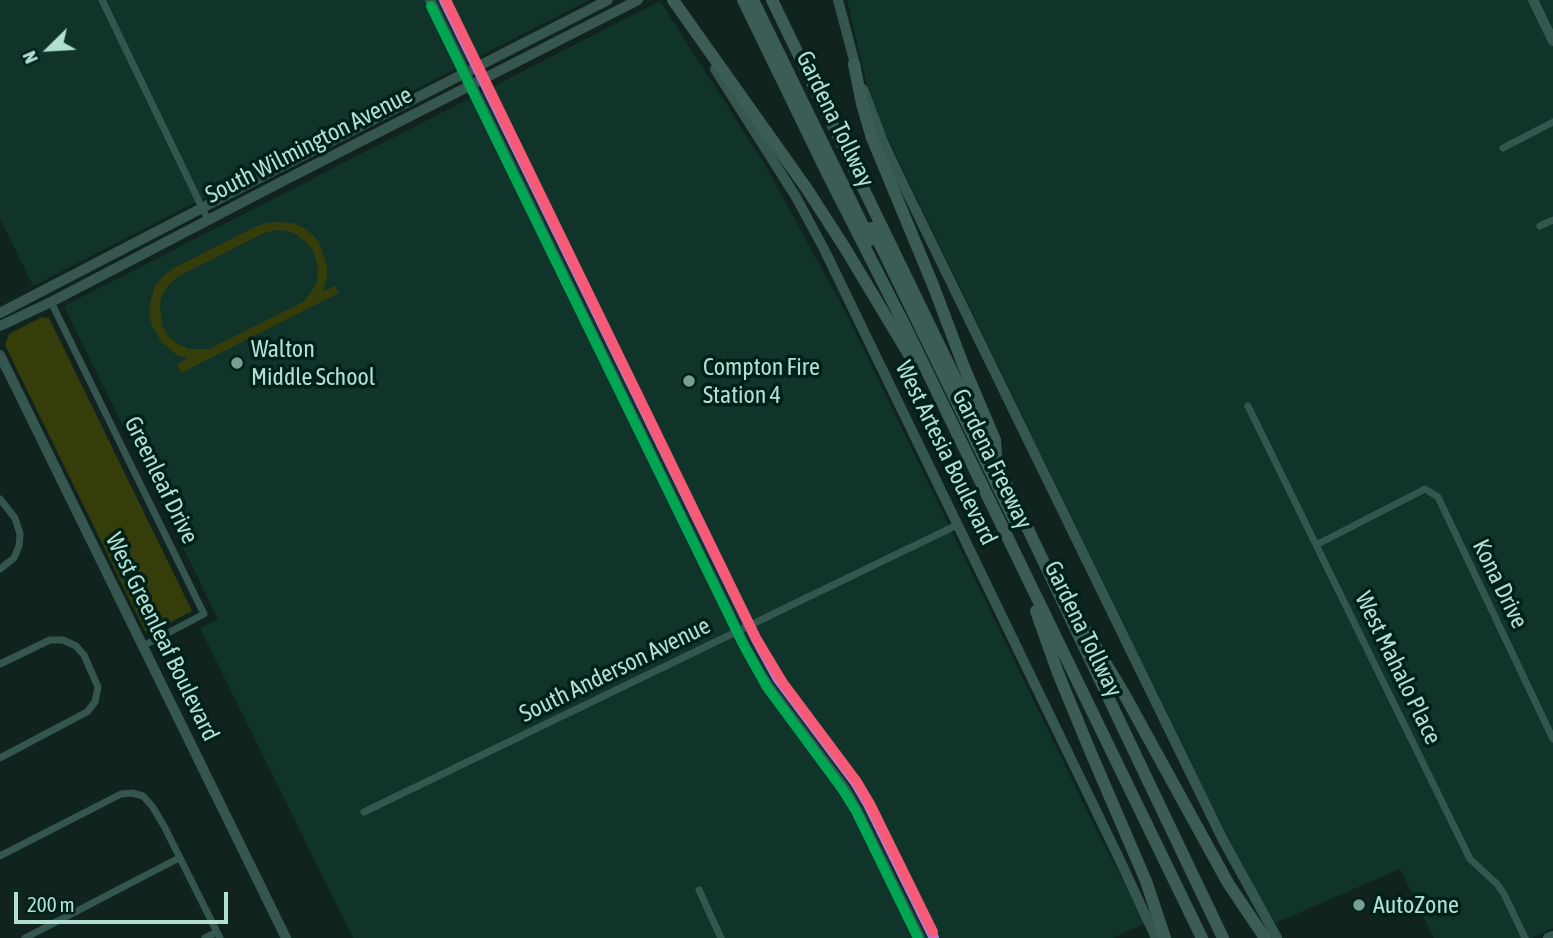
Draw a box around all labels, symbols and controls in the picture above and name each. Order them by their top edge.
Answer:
north arrow [14,14,84,84]
street label: Gardena Tollway [790,46,880,192]
text: N [17,48,42,67]
street label: South Wilmington Avenue [201,80,417,210]
place label: Walton Middle School [251,335,375,391]
place label: Compton Fire Station 4 [703,353,820,409]
marker: Walton Middle School [229,355,245,371]
street label: West Artesia Boulevard [889,356,1003,550]
marker: Compton Fire Station 4 [681,373,697,389]
street label: Gardena Freeway [946,384,1038,534]
street label: Greenleaf Drive [118,412,204,548]
street label: West Greenleaf Boulevard [99,528,225,746]
street label: Kona Drive [1466,535,1534,633]
street label: Gardena Tollway [1038,556,1128,702]
street label: West Mahalo Place [1349,587,1447,749]
street label: South Anderson Avenue [515,611,715,729]
scale bar [18,878,231,922]
place label: AutoZone [1373,891,1459,919]
text: 200 m [27,892,75,916]
marker: AutoZone [1351,897,1367,913]

